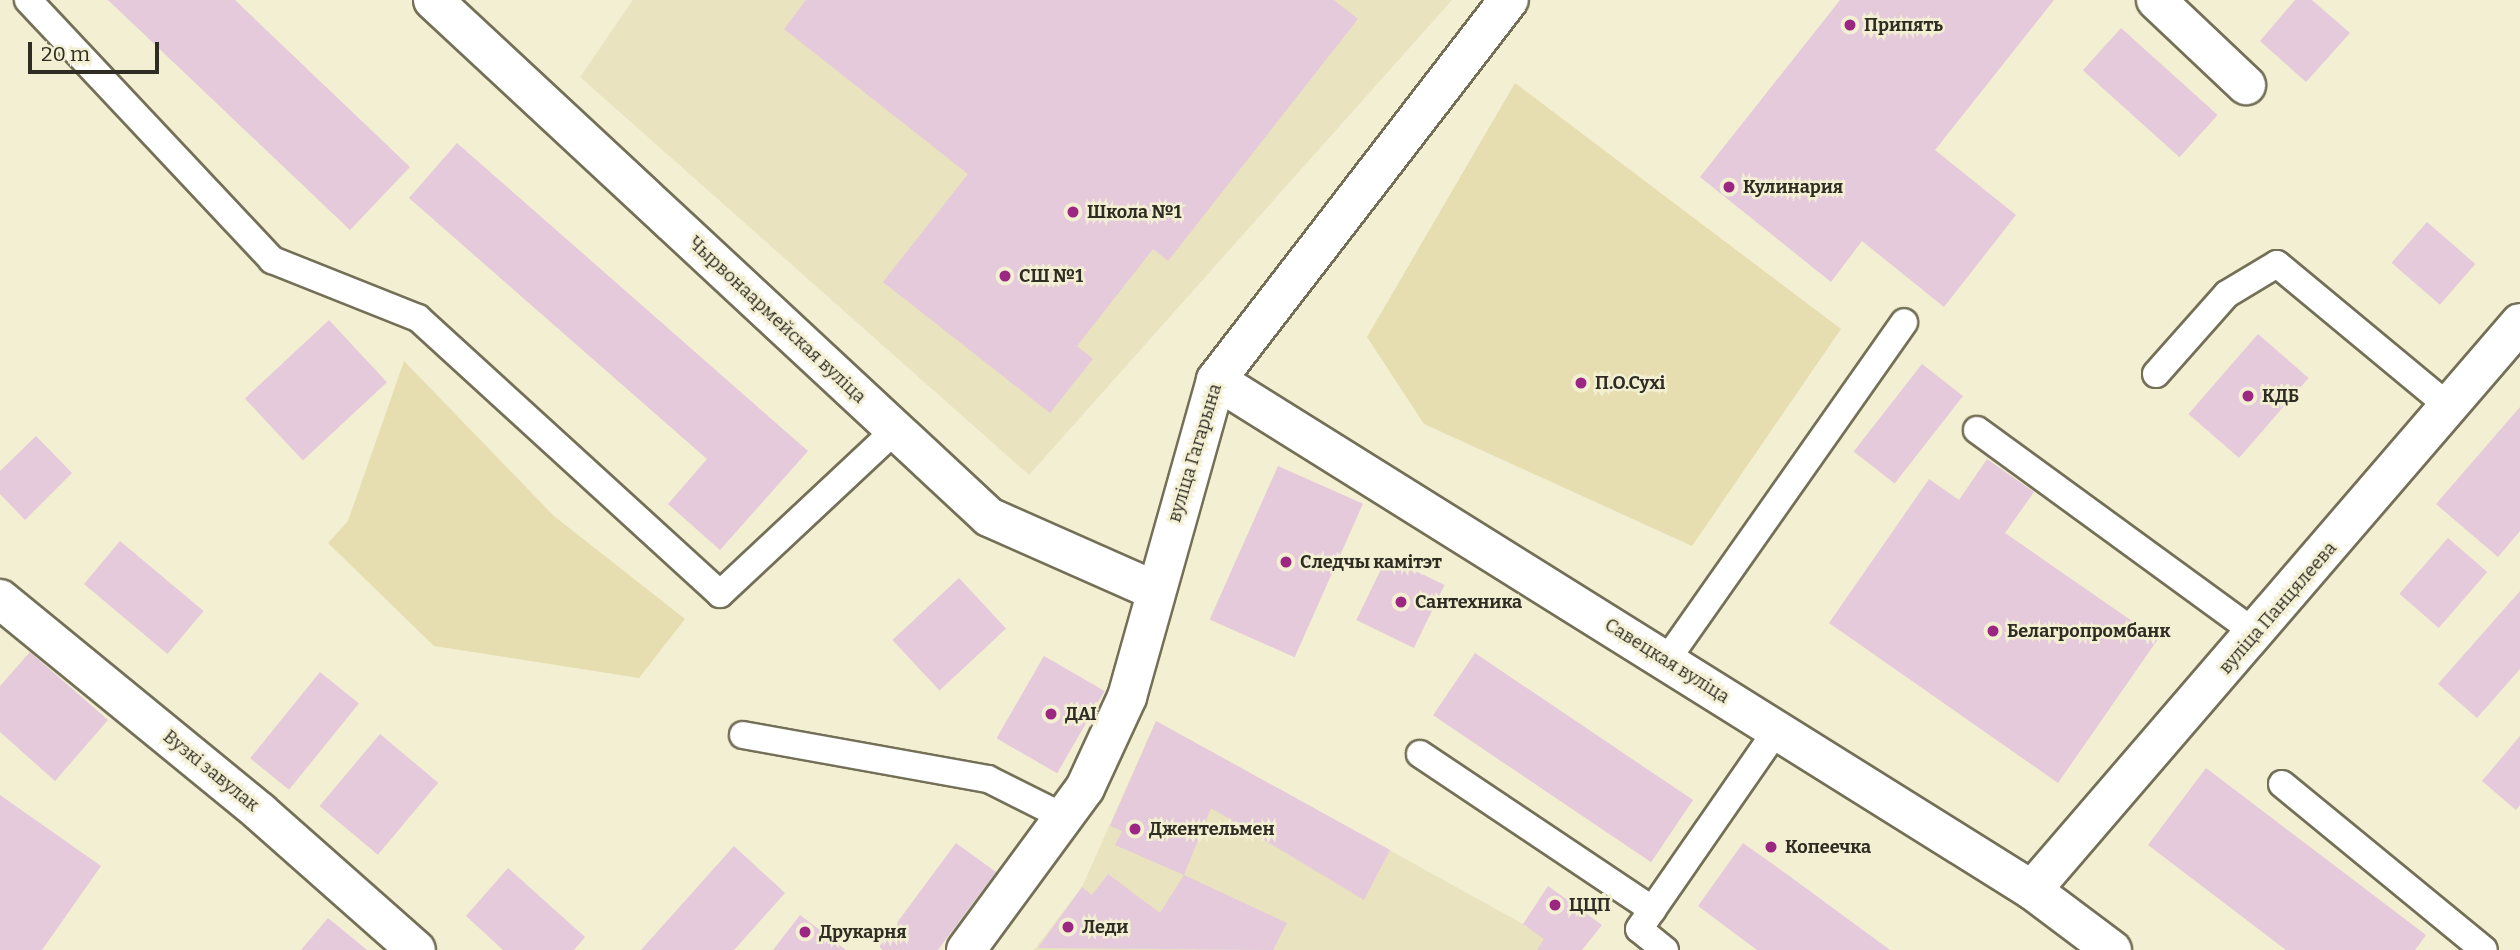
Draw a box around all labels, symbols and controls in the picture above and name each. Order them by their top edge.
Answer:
place label: Припять [1864,14,1943,36]
marker: Припять [1842,17,1858,33]
scale bar [32,28,163,72]
text: 20 m [41,41,90,67]
place label: Кулинария [1743,176,1843,198]
marker: Кулинария [1721,179,1737,195]
place label: Школа №1 [1087,201,1182,223]
marker: Школа №1 [1065,204,1081,220]
street label: Чырвонаармейская вуліца [684,232,870,408]
place label: СШ №1 [1019,265,1083,287]
marker: СШ №1 [997,268,1013,284]
place label: П.О.Сухі [1595,372,1665,394]
marker: П.О.Сухі [1573,375,1589,391]
street label: вуліца Гагарына [1164,381,1226,525]
place label: КДБ [2262,385,2299,407]
marker: КДБ [2240,388,2256,404]
street label: вуліца Панцялеева [2215,538,2341,678]
place label: Следчы камітэт [1300,551,1442,573]
marker: Следчы камітэт [1278,554,1294,570]
place label: Сантехника [1415,591,1522,613]
marker: Сантехника [1393,594,1409,610]
street label: Савецкая вуліца [1601,614,1733,708]
place label: Белагропромбанк [2007,620,2170,642]
marker: Белагропромбанк [1985,623,2001,639]
place label: ДАІ [1065,703,1097,725]
marker: ДАІ [1043,706,1059,722]
street label: Вузкі завулак [159,726,263,816]
place label: Джентельмен [1149,818,1275,840]
marker: Джентельмен [1127,821,1143,837]
place label: Копеечка [1785,836,1871,858]
marker: Копеечка [1763,839,1779,855]
place label: ЦЦП [1569,894,1611,916]
marker: ЦЦП [1547,897,1563,913]
place label: Леди [1082,916,1128,938]
marker: Леди [1060,919,1076,935]
place label: Друкарня [819,921,907,943]
marker: Друкарня [797,924,813,940]

